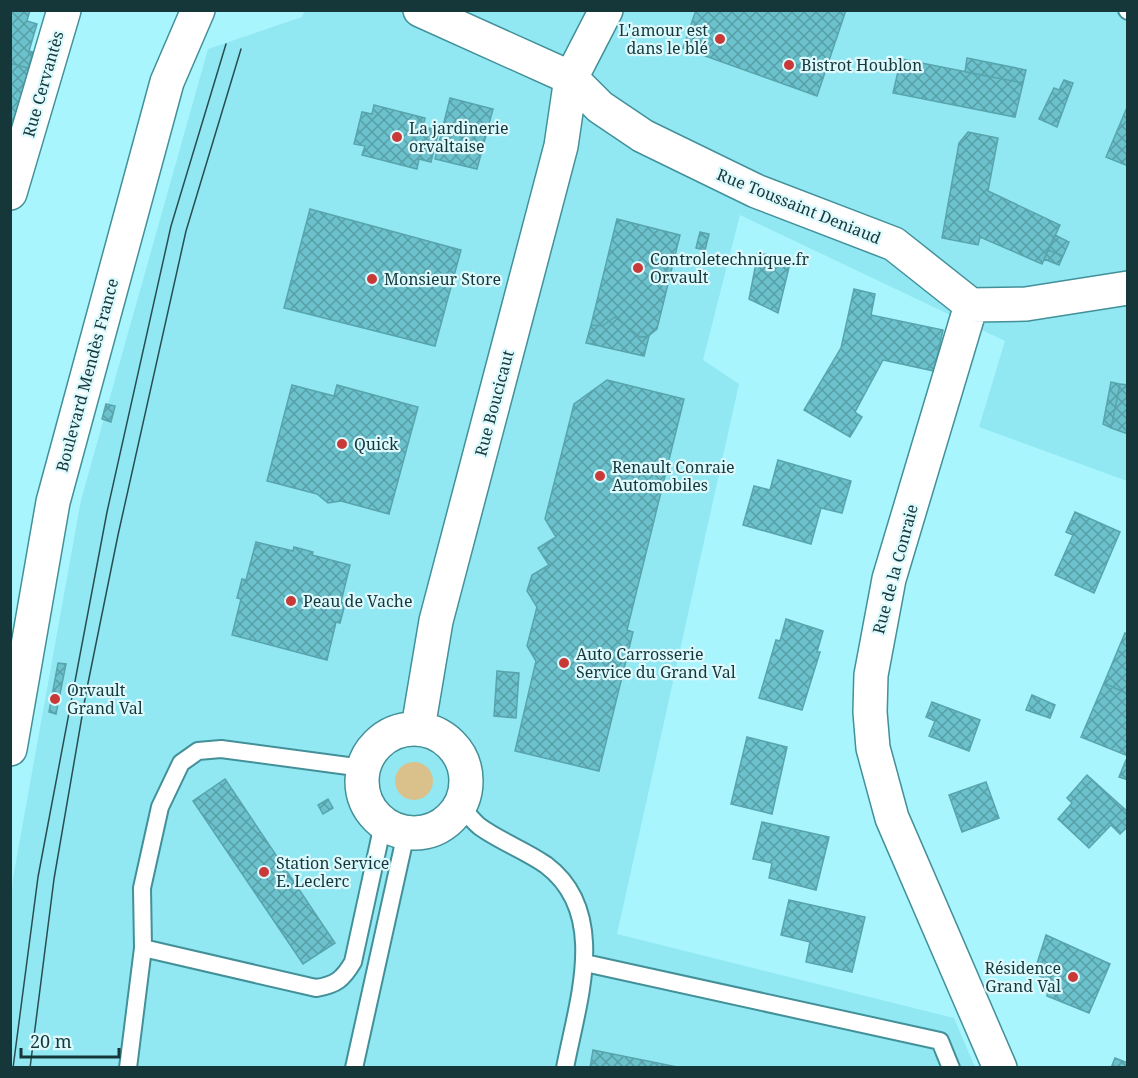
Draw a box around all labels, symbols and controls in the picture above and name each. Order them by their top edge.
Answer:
place label: L'amour est dans le blé [619,19,708,59]
street label: Rue Cervantès [17,28,69,140]
marker: L'amour est dans le blé [713,32,727,46]
place label: Bistrot Houblon [801,54,922,76]
marker: Bistrot Houblon [782,58,796,72]
place label: La jardinerie orvaltaise [409,117,509,157]
marker: La jardinerie orvaltaise [390,130,404,144]
street label: Rue Toussaint Deniaud [714,163,884,249]
place label: Controletechnique.fr Orvault [650,248,809,288]
marker: Controletechnique.fr Orvault [631,261,645,275]
place label: Monsieur Store [384,268,501,290]
marker: Monsieur Store [365,272,379,286]
street label: Boulevard Mendès France [51,276,123,474]
street label: Rue Boucicaut [469,347,519,458]
place label: Quick [354,433,399,455]
marker: Quick [335,437,349,451]
place label: Renault Conraie Automobiles [612,456,735,496]
marker: Renault Conraie Automobiles [593,469,607,483]
street label: Rue de la Conraie [867,502,923,636]
place label: Peau de Vache [303,590,413,612]
marker: Peau de Vache [284,594,298,608]
place label: Auto Carrosserie Service du Grand Val [576,643,736,683]
marker: Auto Carrosserie Service du Grand Val [557,656,571,670]
place label: Orvault Grand Val [67,679,143,719]
marker: Orvault Grand Val [48,692,62,706]
place label: Station Service E. Leclerc [276,852,389,892]
marker: Station Service E. Leclerc [257,865,271,879]
place label: Résidence Grand Val [984,957,1061,997]
marker: Résidence Grand Val [1066,970,1080,984]
scale bar [21,1021,118,1059]
text: 20 m [30,1029,72,1053]

